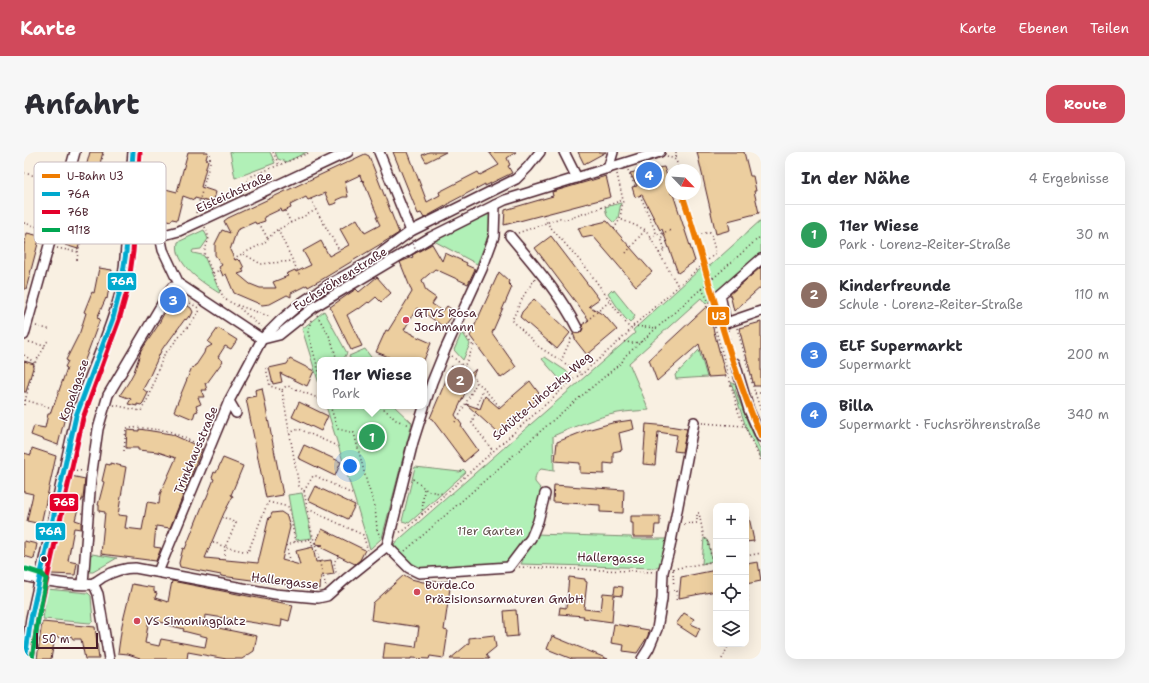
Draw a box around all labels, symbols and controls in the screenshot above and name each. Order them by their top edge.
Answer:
text: Karte [20,16,76,41]
text: Karte [960,19,997,37]
text: Ebenen [1019,19,1068,37]
text: Teilen [1090,19,1129,37]
text: Anfahrt [24,85,140,123]
button: Route [1046,85,1125,123]
pin: 4 [636,160,662,190]
legend [34,162,166,244]
north arrow [665,164,701,200]
street label: Eisteichstraße [193,167,275,217]
text: In der Nähe [801,167,910,189]
text: U-Bahn U3 [67,169,124,184]
text: 4 Ergebnisse [1029,170,1109,187]
text: 76A [67,187,90,202]
text: 76B [67,205,89,220]
text: 11er Wiese [839,216,919,236]
text: 9118 [67,223,91,238]
text: 1 [811,226,817,243]
text: 30 m [1075,226,1109,243]
text: Park · Lorenz-Reiter-Straße [839,236,1011,253]
street label: Fuchsröhrenstraße [290,243,390,314]
line badge: 76A [107,272,137,291]
text: 76A [110,274,134,289]
text: Kinderfreunde [839,276,951,296]
pin: 3 [160,285,186,315]
text: 2 [809,286,819,303]
text: 110 m [1074,286,1109,303]
text: Schule · Lorenz-Reiter-Straße [839,296,1023,313]
place label: GTVS Rosa Jochmann [414,305,477,335]
line badge: U3 [707,306,730,326]
text: U3 [712,309,727,324]
marker: GTVS Rosa Jochmann [401,315,411,325]
text: ELF Supermarkt [839,336,962,356]
text: 3 [809,346,819,363]
text: 200 m [1067,346,1109,363]
street label: Schütte-Lihotzky-Weg [489,348,595,444]
street label: Kopalgasse [55,356,93,423]
text: Supermarkt [839,356,911,373]
popup [317,357,427,409]
text: 11er Wiese [332,365,412,385]
pin: 2 [447,365,473,395]
text: Park [332,385,360,402]
text: Billa [839,396,873,416]
street label: Trinkhausstraße [170,404,222,496]
text: 4 [809,406,819,423]
text: 340 m [1067,406,1109,423]
text: Supermarkt · Fuchsröhrenstraße [839,416,1041,433]
pin: 1 [359,422,385,452]
your location [340,456,360,476]
line badge: 76B [49,493,79,512]
text: 76B [53,495,75,510]
map controls [713,503,749,647]
button: + [713,503,749,539]
line badge: 76A [35,522,66,541]
park label: 11er Garten [457,523,523,539]
text: 76A [38,524,62,539]
button: − [713,539,749,575]
street label: Hallergasse [577,549,645,567]
unlabelled marker [39,554,49,564]
street label: Hallergasse [250,569,320,593]
button: locate [713,575,749,611]
place label: Burde.Co Präzisionsarmaturen GmbH [425,577,584,607]
marker: Burde.Co Präzisionsarmaturen GmbH [412,587,422,597]
button: layers [713,611,749,647]
place label: VS Simoningplatz [145,613,246,629]
marker: VS Simoningplatz [132,616,142,626]
scale bar [36,631,98,650]
text: 50 m [42,632,70,647]

